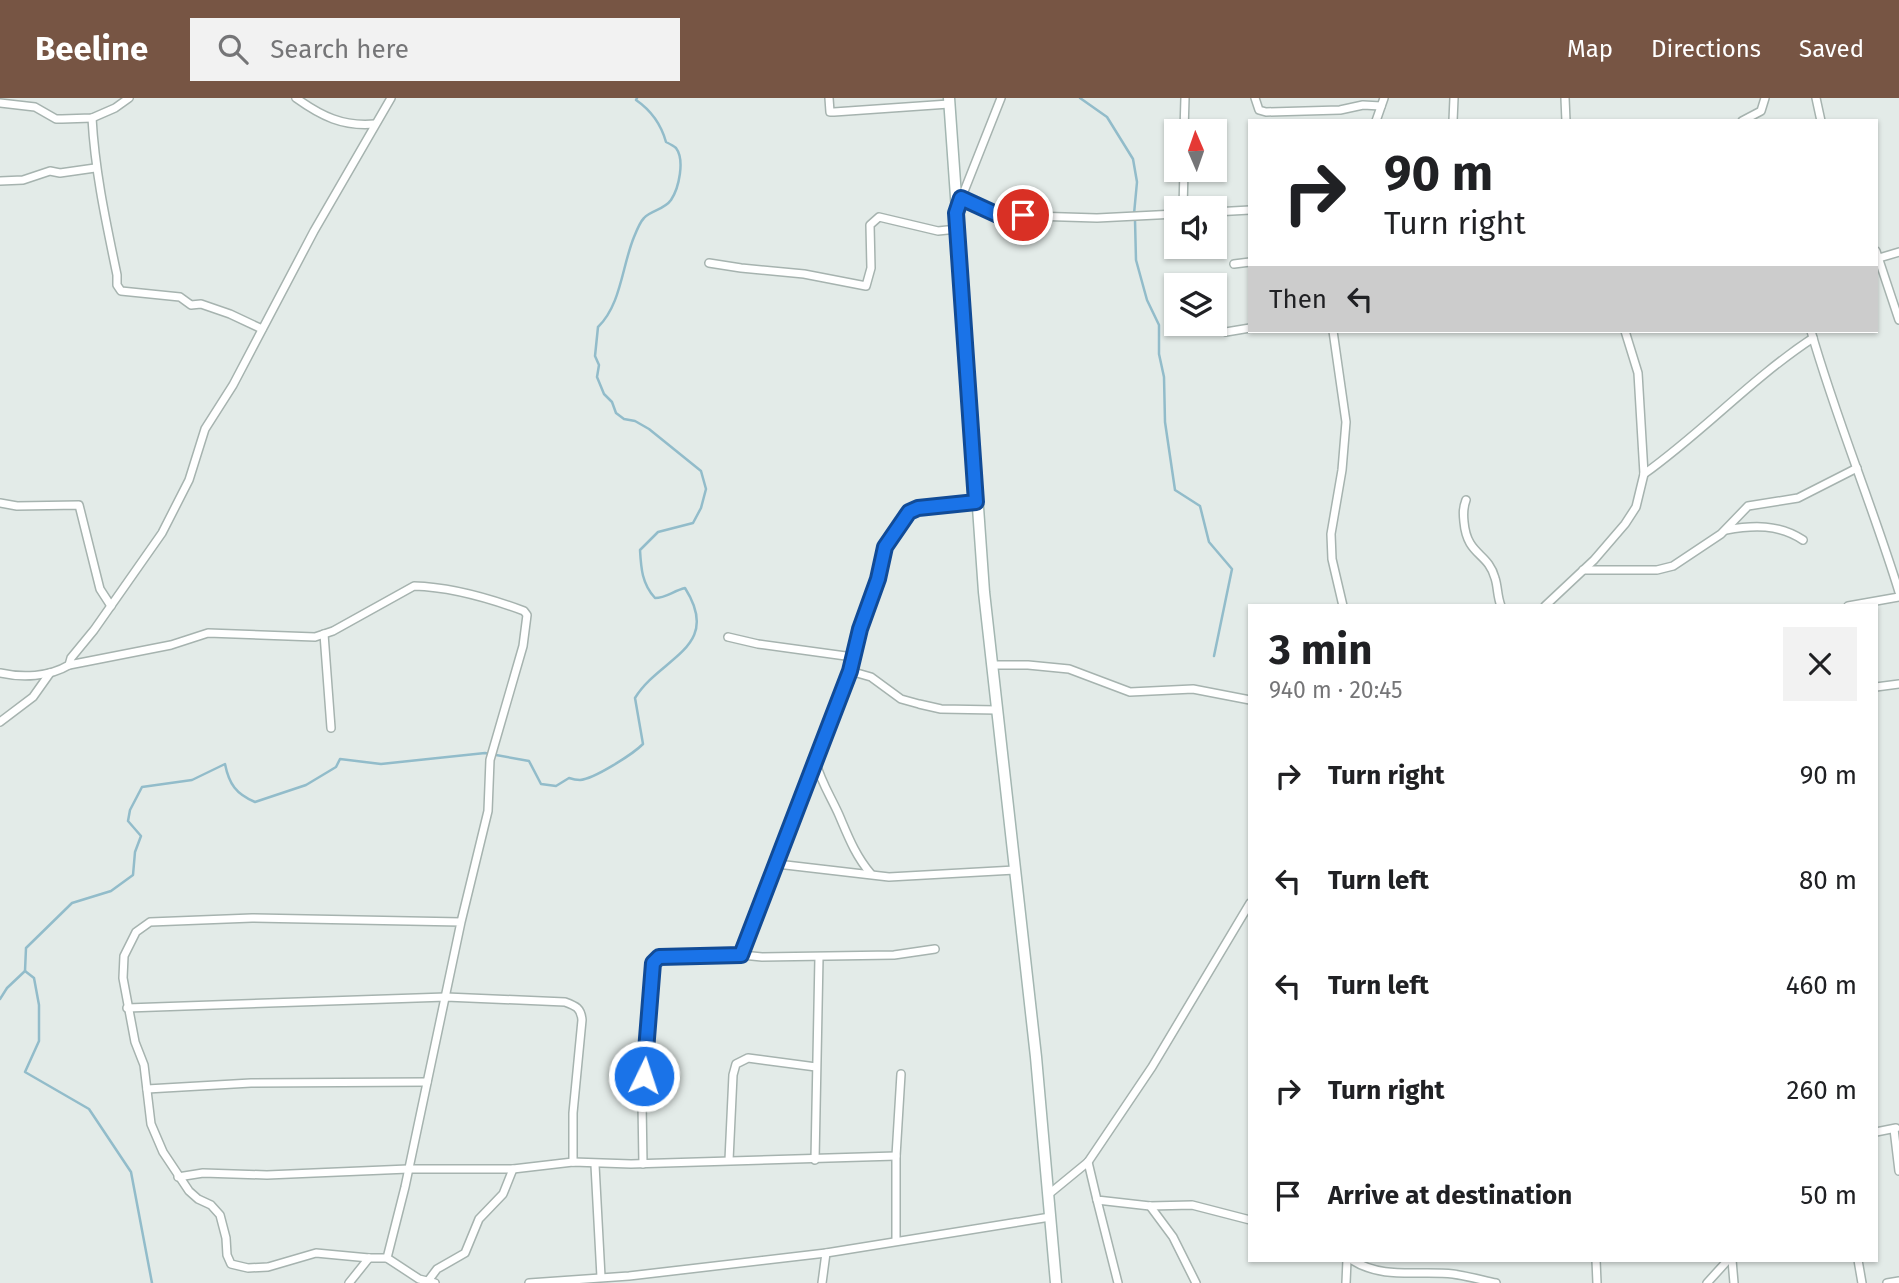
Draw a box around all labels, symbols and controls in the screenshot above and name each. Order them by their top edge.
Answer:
search box [190,18,680,81]
text: Beeline [35,29,148,69]
icon: search [214,30,252,68]
text: Search here [270,34,409,65]
text: Map [1567,35,1613,63]
text: Directions [1651,35,1761,63]
text: Saved [1799,35,1864,63]
north arrow [1164,119,1227,182]
map controls [1164,119,1227,336]
text: 90 m [1384,144,1493,203]
icon: right [1269,147,1360,238]
pin [993,185,1053,245]
icon: arrive [1004,196,1042,234]
button: sound [1164,196,1227,259]
text: Turn right [1384,204,1526,242]
button: layers [1164,273,1227,336]
icon: left [1341,280,1379,318]
text: Then [1269,284,1327,315]
text: 3 min [1269,625,1372,675]
button: close [1783,627,1857,701]
text: 940 m · 20:45 [1269,676,1403,704]
icon: right [1269,757,1307,795]
text: Turn right [1328,760,1445,791]
text: 90 m [1800,760,1857,791]
icon: left [1269,862,1307,900]
text: Turn left [1328,865,1429,896]
text: 80 m [1799,865,1857,896]
icon: left [1269,967,1307,1005]
text: Turn left [1328,970,1429,1001]
text: 460 m [1786,970,1857,1001]
position arrow [607,1039,681,1113]
icon: right [1269,1072,1307,1110]
text: Turn right [1328,1075,1445,1106]
text: 260 m [1787,1075,1857,1106]
icon: arrive [1269,1177,1307,1215]
text: Arrive at destination [1328,1180,1572,1211]
text: 50 m [1800,1180,1857,1211]

